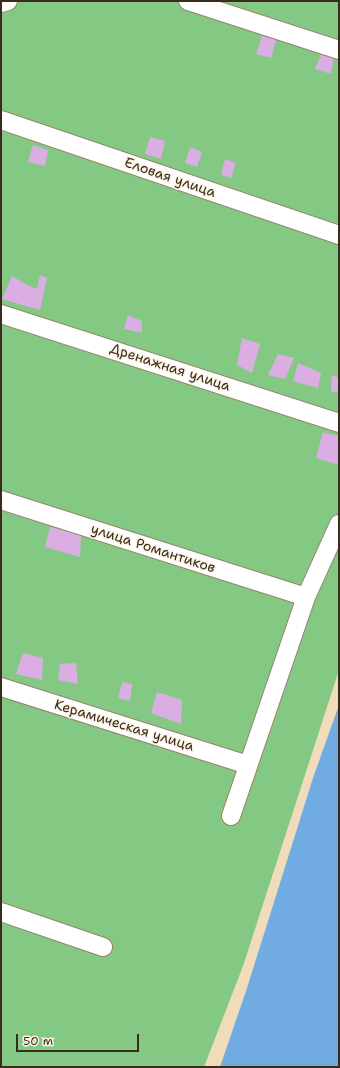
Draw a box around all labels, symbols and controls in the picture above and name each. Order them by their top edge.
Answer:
street label: Еловая улица [122,154,218,202]
street label: Дренажная улица [108,341,232,395]
street label: улица Романтиков [89,521,217,577]
street label: Керамическая улица [52,697,196,755]
scale bar [18,1026,141,1052]
text: 50 m [23,1033,53,1049]

